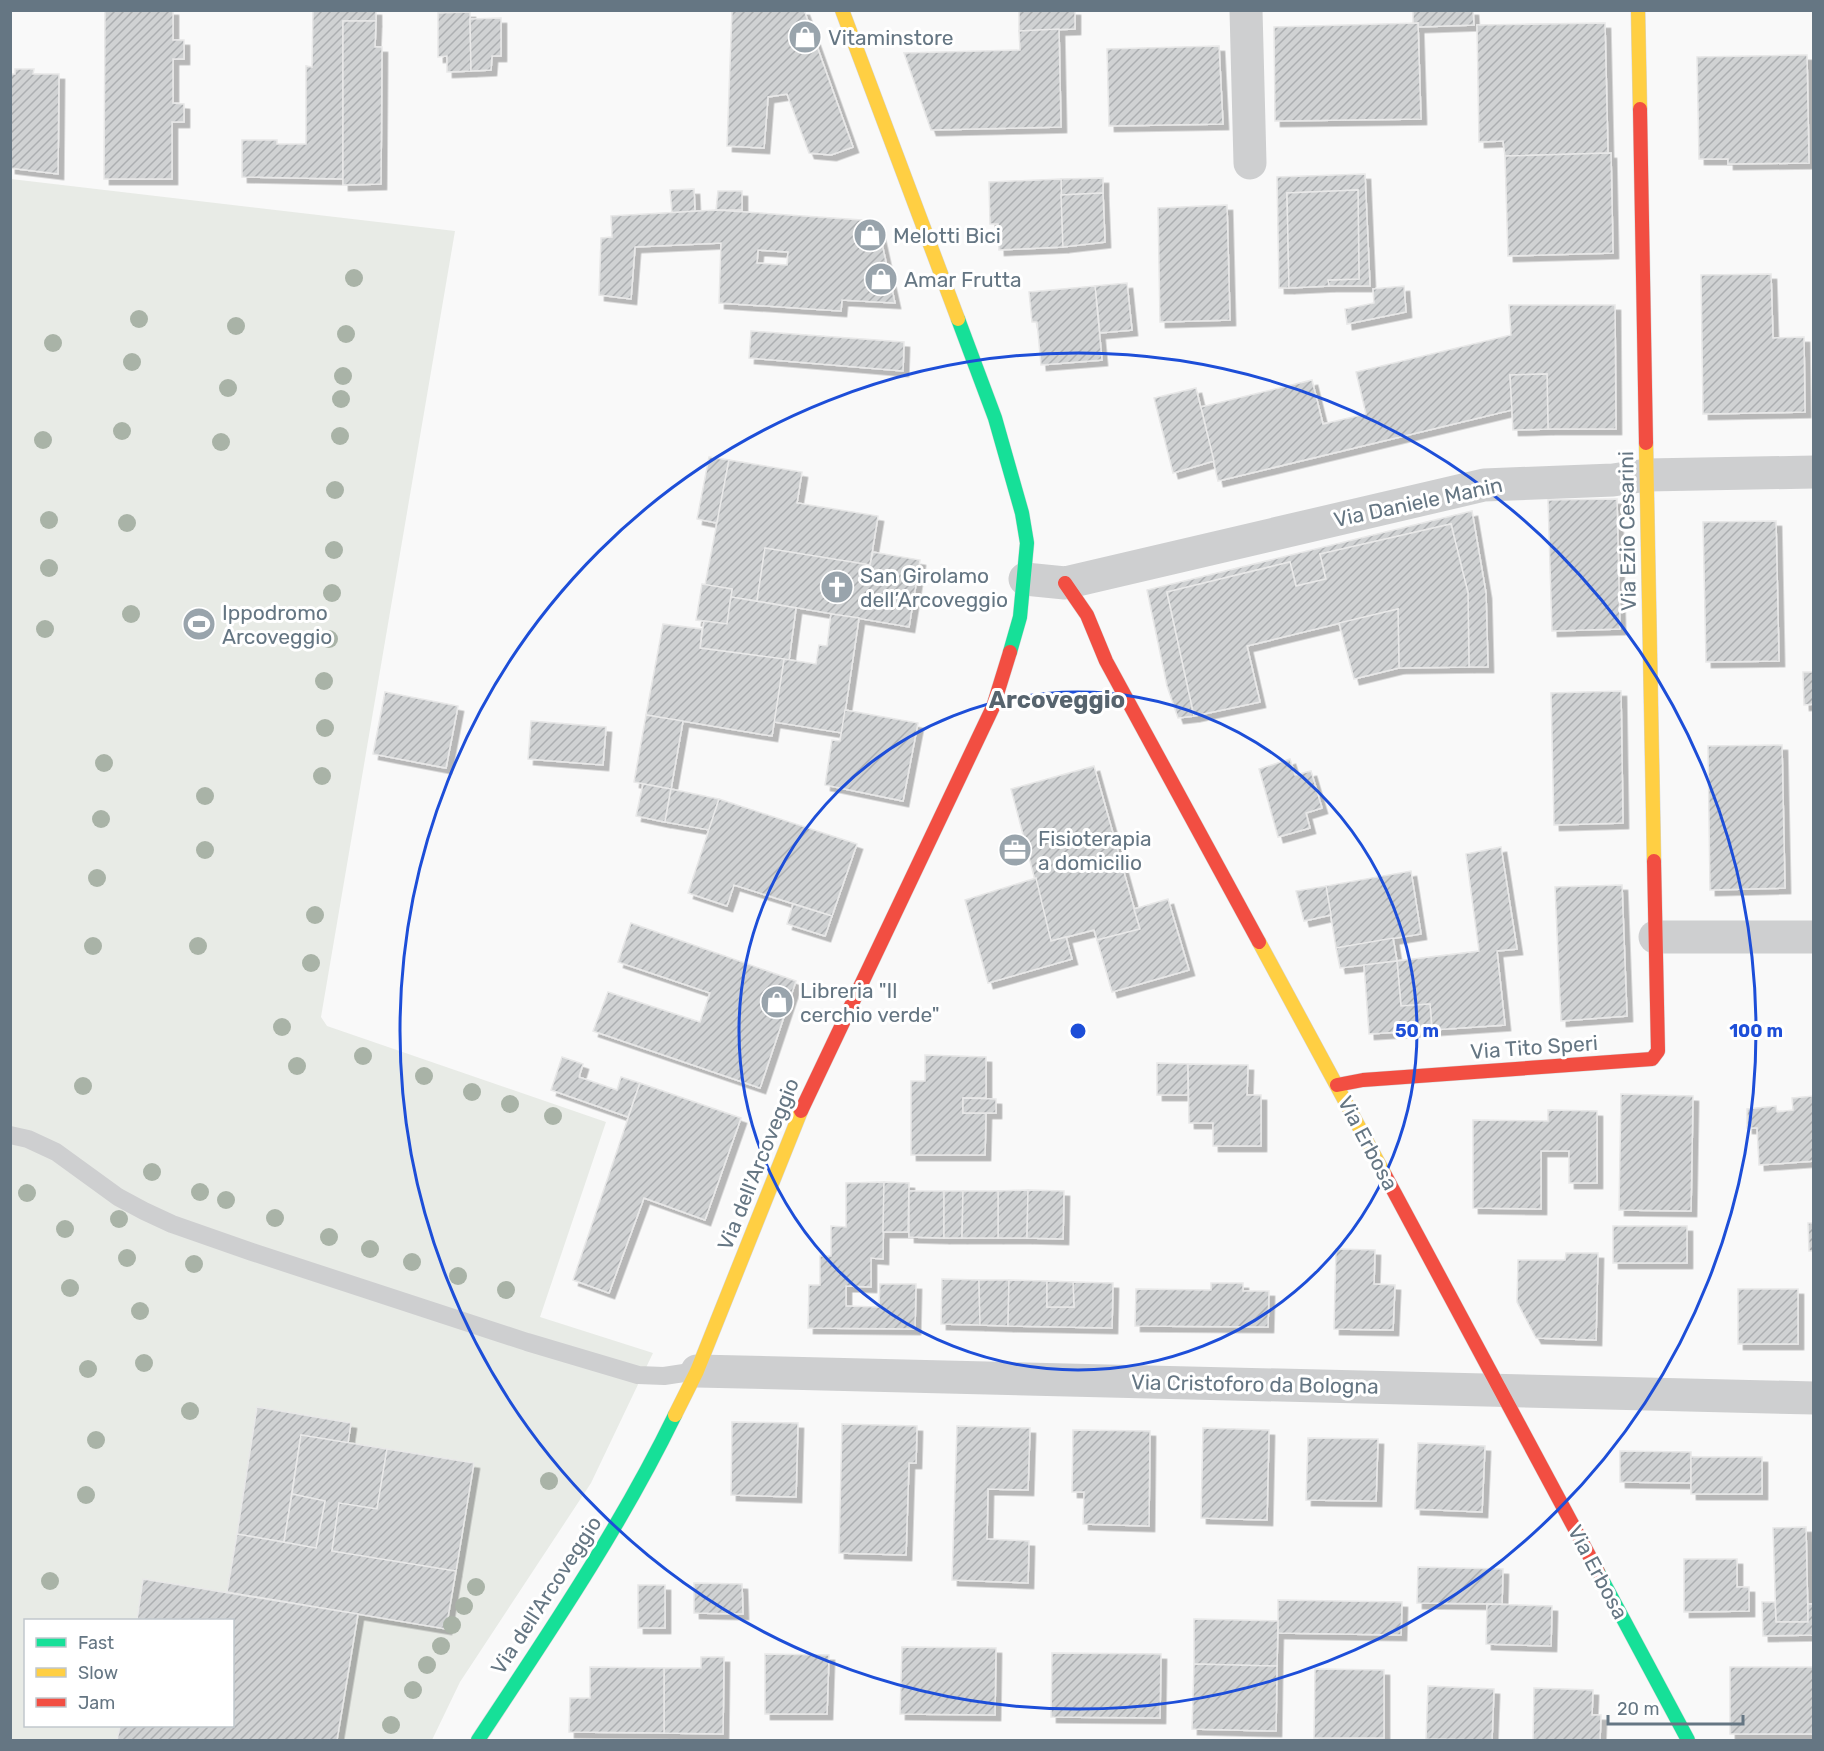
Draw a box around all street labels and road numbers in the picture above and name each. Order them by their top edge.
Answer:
street label: Via Ezio Cesarini [1613,451,1641,611]
street label: Via Daniele Manin [1331,472,1505,532]
street label: Via Tito Speri [1469,1030,1599,1064]
street label: Via dell'Arcoveggio [712,1074,804,1254]
street label: Via Erbosa [1333,1092,1403,1194]
street label: Via Cristoforo da Bologna [1131,1369,1379,1399]
street label: Via dell'Arcoveggio [486,1511,606,1679]
street label: Via Erbosa [1563,1521,1633,1623]

